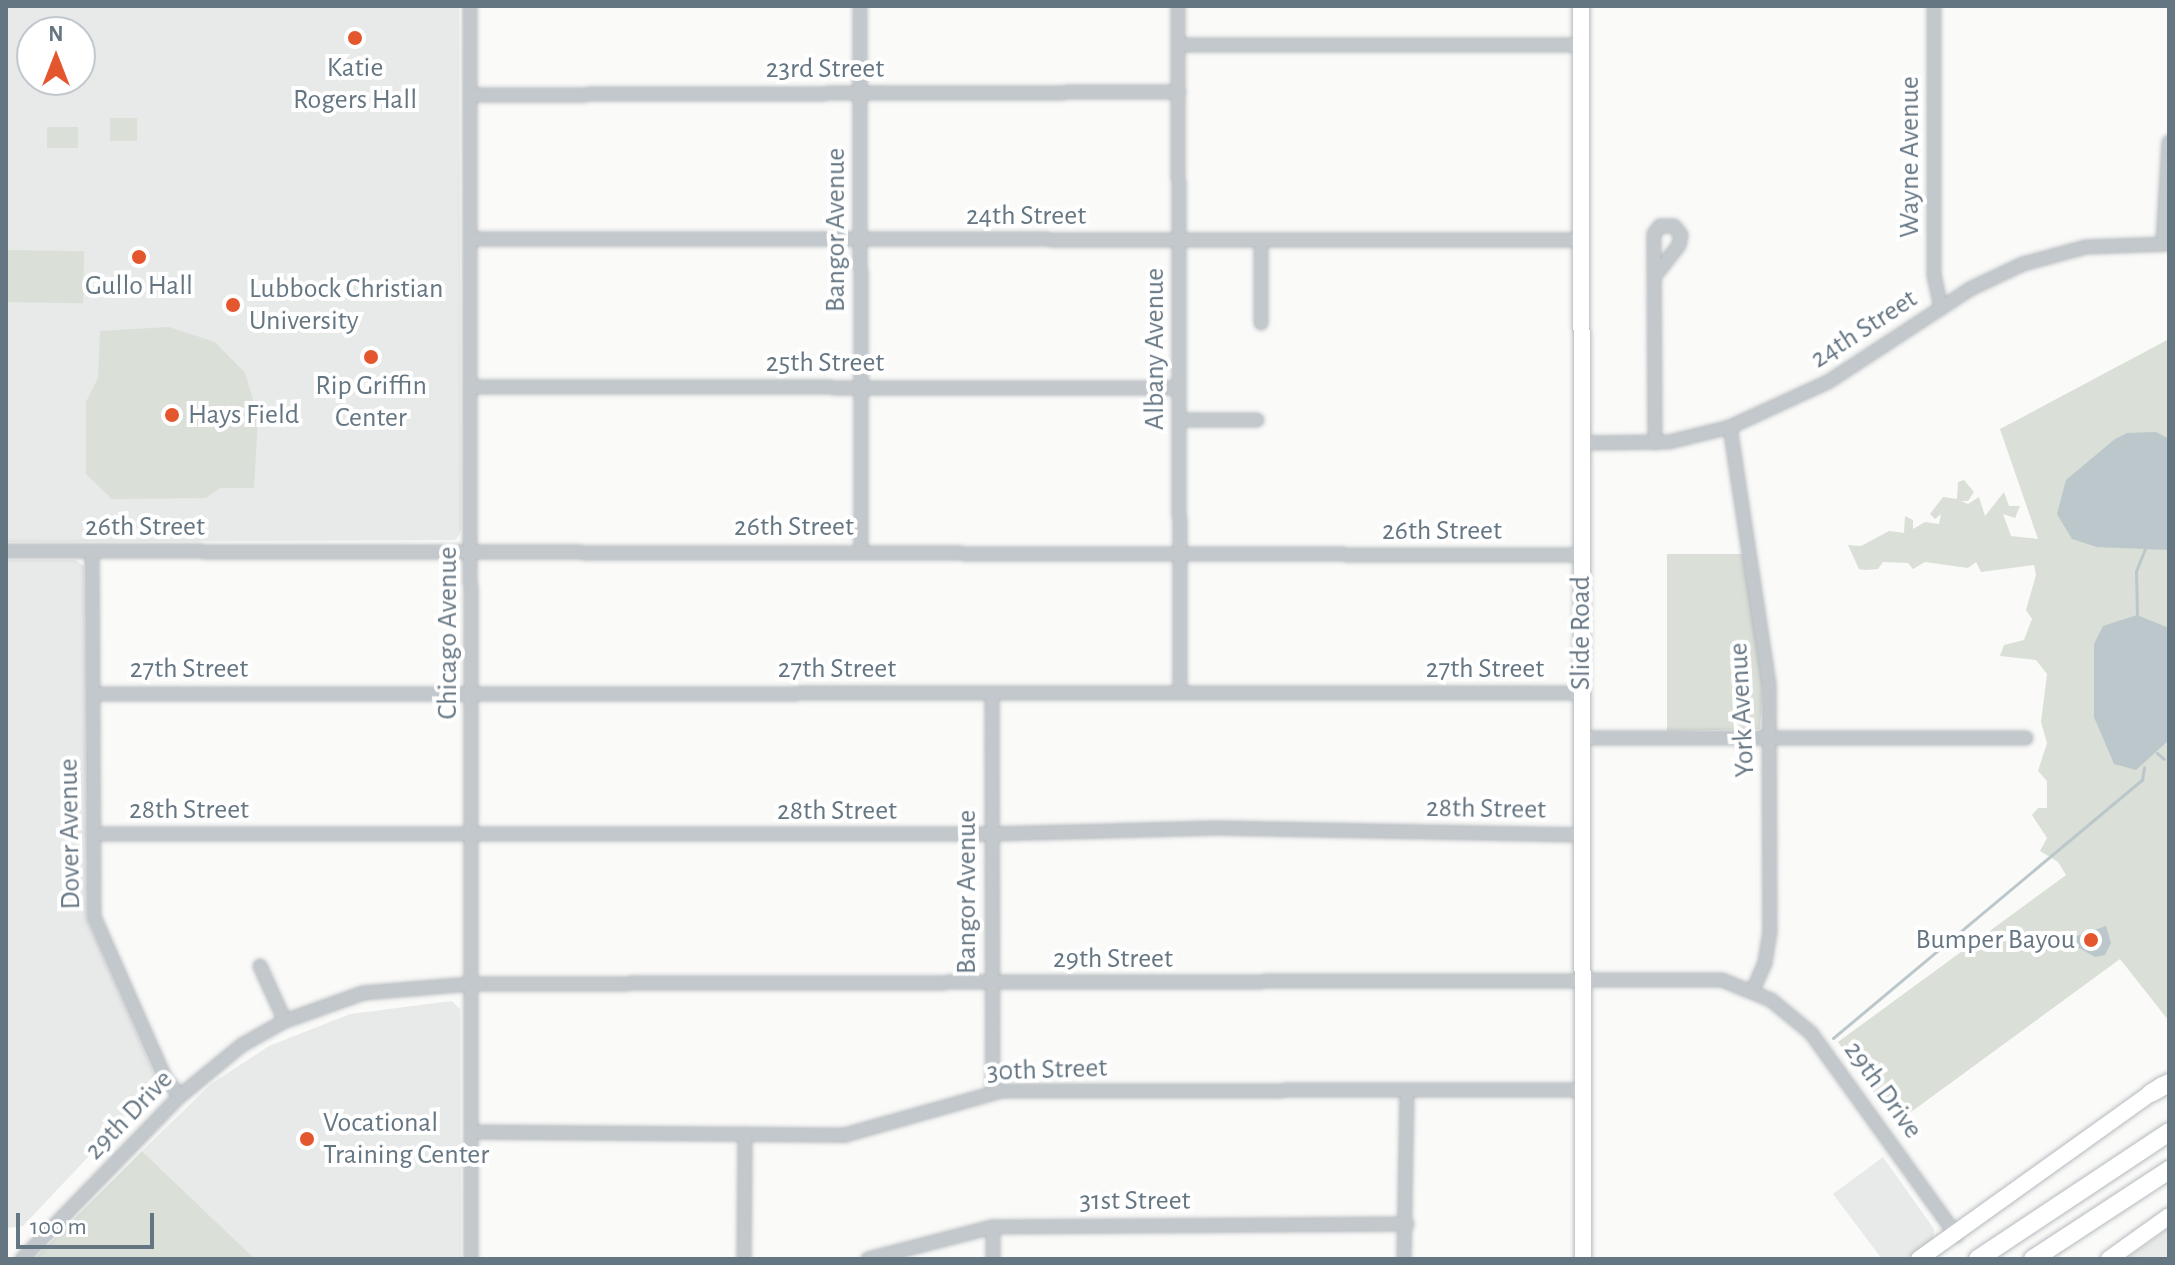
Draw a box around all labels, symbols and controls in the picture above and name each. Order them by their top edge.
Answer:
north arrow [16,16,96,96]
text: N [48,23,64,45]
marker: Katie Rogers Hall [346,29,364,47]
place label: Katie Rogers Hall [293,51,417,117]
street label: 23rd Street [766,52,884,86]
street label: Wayne Avenue [1893,76,1927,238]
street label: Bangor Avenue [819,148,853,312]
street label: 24th Street [966,199,1086,233]
marker: Gullo Hall [130,248,148,266]
street label: Albany Avenue [1138,268,1172,430]
place label: Gullo Hall [85,269,193,303]
place label: Lubbock Christian University [249,272,443,338]
street label: 24th Street [1804,282,1924,376]
marker: Lubbock Christian University [224,296,242,314]
street label: 25th Street [766,346,884,380]
marker: Rip Griffin Center [362,348,380,366]
place label: Rip Griffin Center [315,369,427,435]
place label: Hays Field [188,398,299,432]
marker: Hays Field [163,406,181,424]
street label: 26th Street [85,510,205,544]
street label: 26th Street [734,510,854,544]
street label: 26th Street [1382,514,1502,548]
street label: Chicago Avenue [431,547,465,719]
street label: Slide Road [1564,576,1598,690]
street label: York Avenue [1722,642,1762,778]
street label: 27th Street [130,652,248,686]
street label: 27th Street [778,652,896,686]
street label: 27th Street [1426,652,1544,686]
street label: Dover Avenue [52,758,88,910]
street label: 28th Street [1426,791,1546,827]
street label: 28th Street [129,793,249,827]
street label: 28th Street [777,794,897,828]
street label: Bangor Avenue [950,810,984,974]
place label: Bumper Bayou [1916,923,2075,957]
marker: Bumper Bayou [2082,931,2100,949]
street label: 29th Street [1053,942,1173,976]
street label: 29th Drive [1836,1035,1930,1145]
street label: 30th Street [986,1051,1108,1089]
street label: 29th Drive [78,1063,180,1167]
place label: Vocational Training Center [323,1106,489,1172]
marker: Vocational Training Center [298,1130,316,1148]
street label: 31st Street [1080,1184,1190,1218]
scale bar [20,1197,158,1247]
text: 100 m [30,1215,87,1239]

